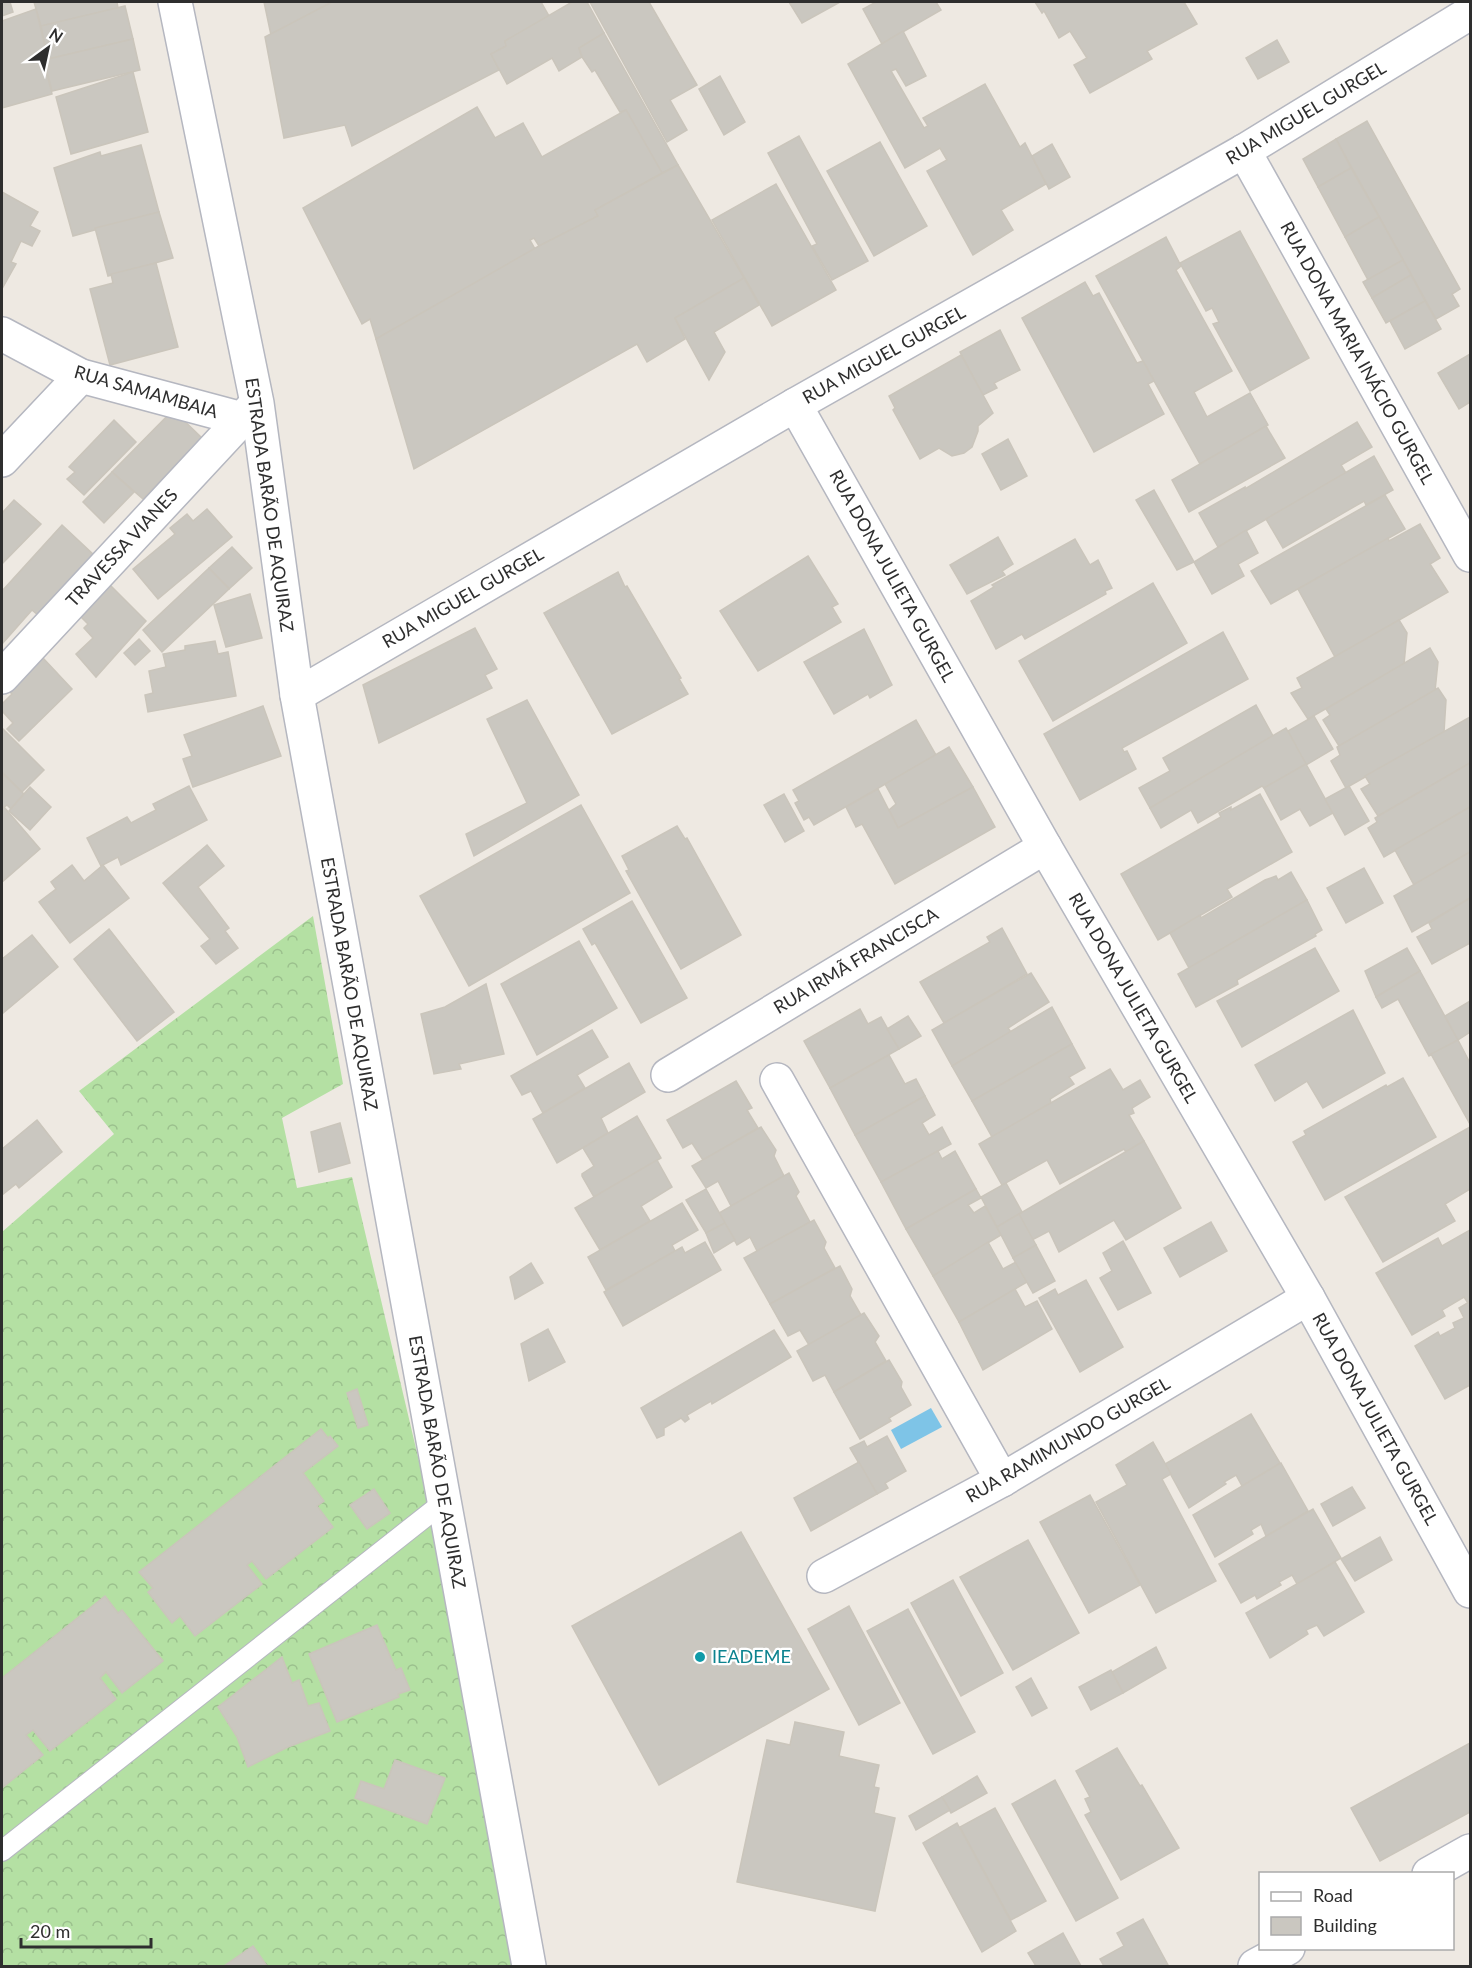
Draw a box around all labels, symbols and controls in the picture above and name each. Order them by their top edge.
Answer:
north arrow [18,18,78,78]
text: N [46,24,67,46]
street label: RUA MIGUEL GURGEL [1222,56,1389,169]
street label: RUA DONA MARIA INÁCIO GURGEL [1276,217,1439,488]
street label: RUA MIGUEL GURGEL [798,300,969,408]
street label: RUA SAMAMBAIA [72,360,221,422]
street label: ESTRADA BARÃO DE AQUIRAZ [241,376,299,634]
street label: RUA DONA JULIETA GURGEL [825,466,960,685]
street label: TRAVESSA VIANES [61,484,182,611]
street label: RUA MIGUEL GURGEL [378,542,547,652]
street label: ESTRADA BARÃO DE AQUIRAZ [317,856,383,1112]
street label: RUA DONA JULIETA GURGEL [1065,888,1203,1107]
street label: RUA IRMÃ FRANCISCA [769,902,942,1018]
street label: RUA DONA JULIETA GURGEL [1308,1309,1443,1528]
street label: ESTRADA BARÃO DE AQUIRAZ [405,1334,471,1590]
street label: RUA RAMIMUNDO GURGEL [961,1372,1174,1507]
place label: IEADEME [712,1645,791,1667]
marker: IEADEME [693,1650,707,1664]
legend [1259,1872,1454,1950]
text: Road [1313,1884,1353,1906]
scale bar [21,1911,152,1949]
text: Building [1313,1914,1377,1936]
text: 20 m [30,1920,70,1942]

